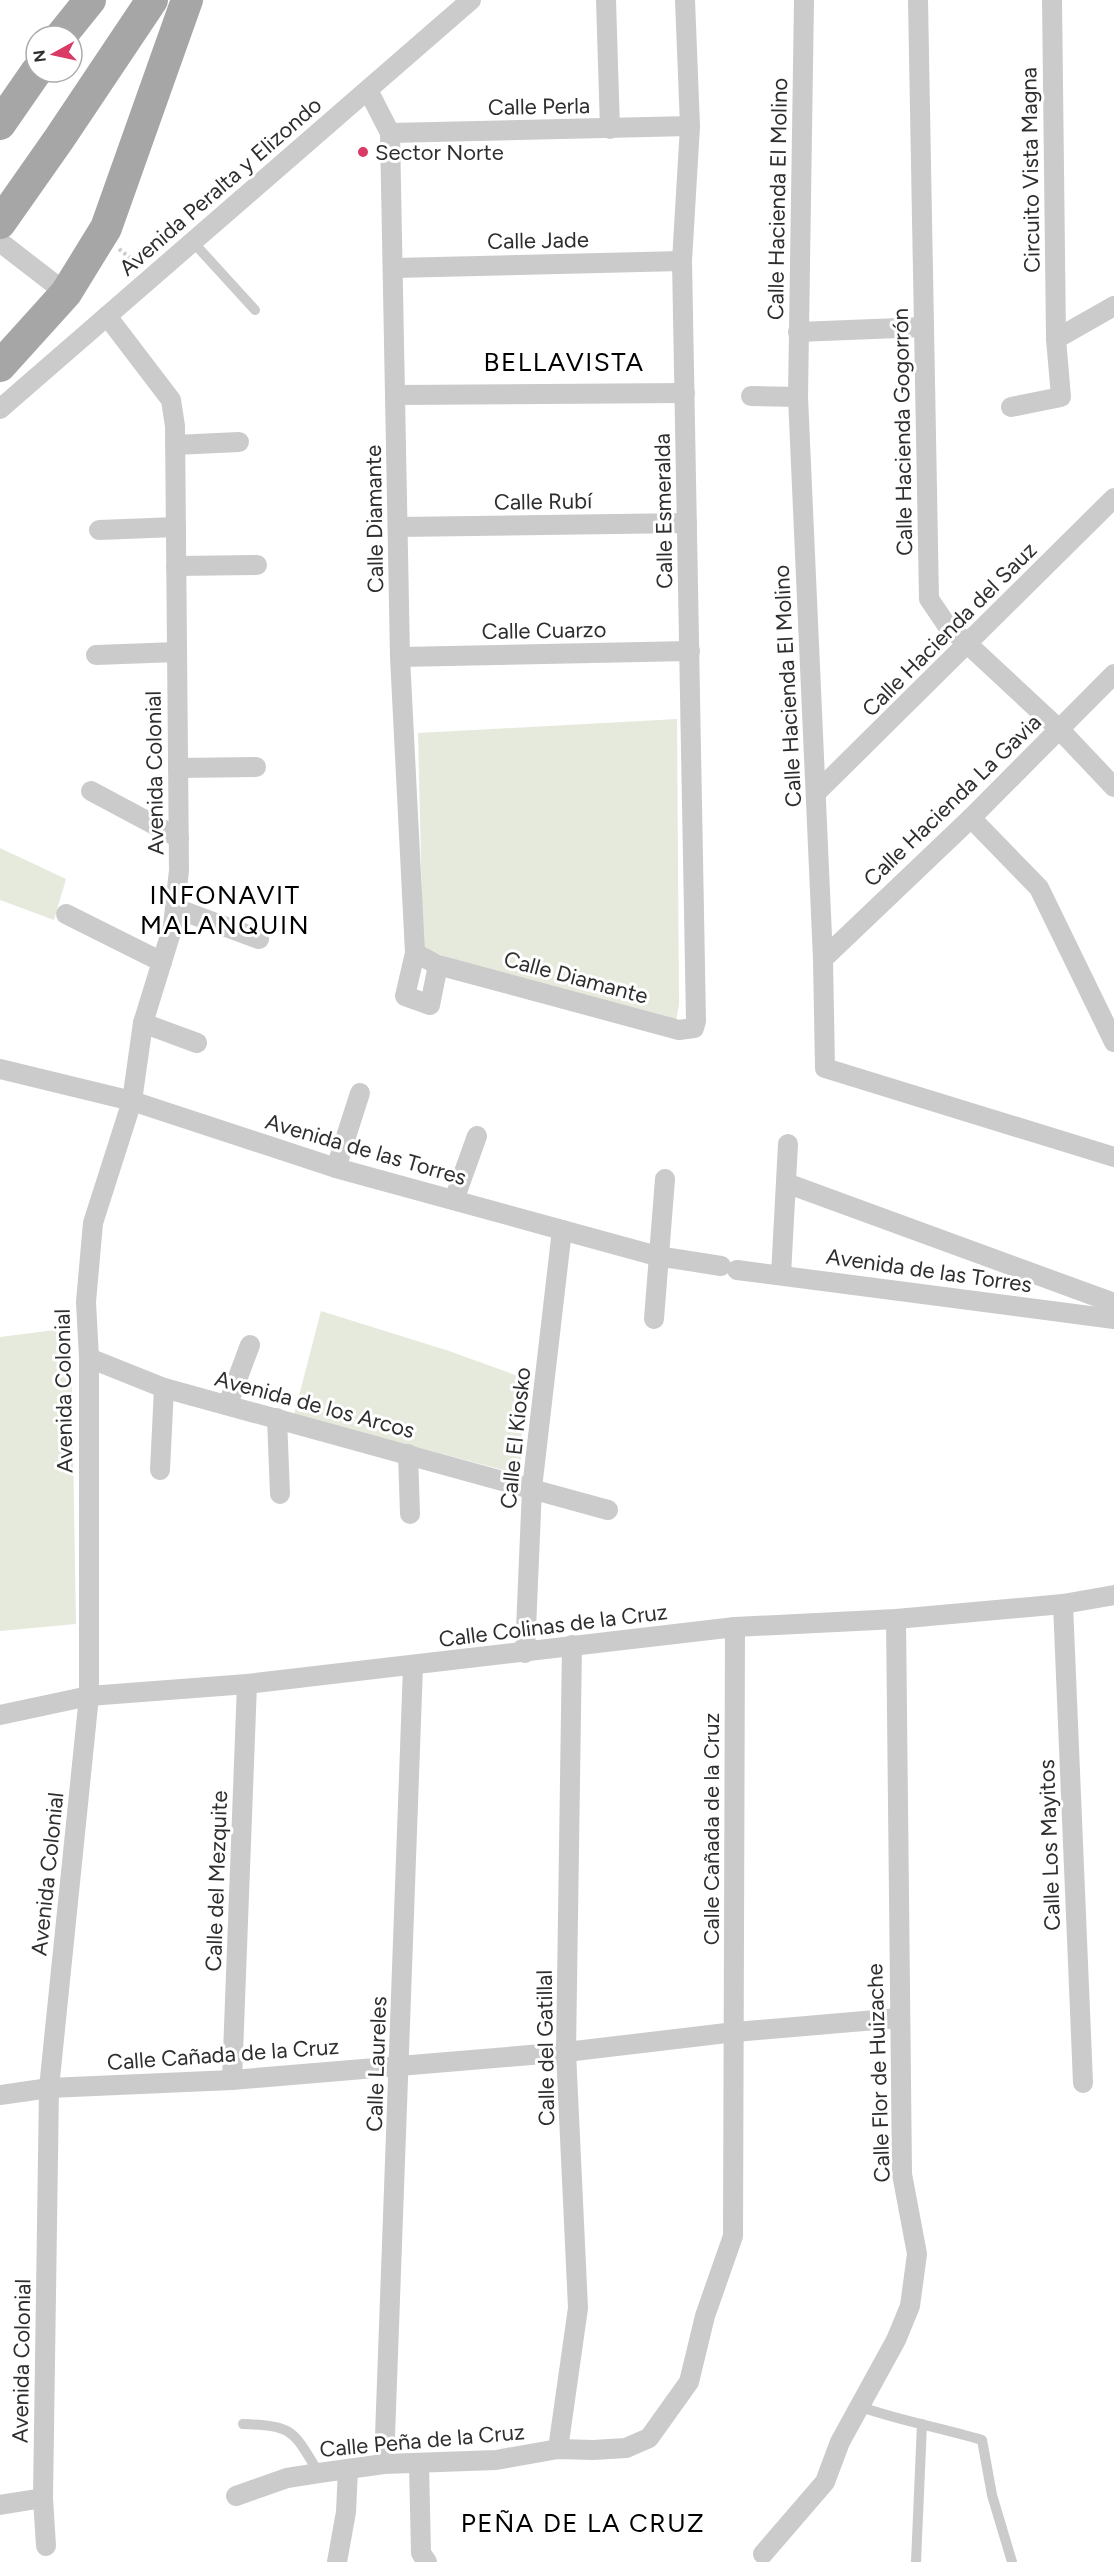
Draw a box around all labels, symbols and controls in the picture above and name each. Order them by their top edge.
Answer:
north arrow [24,24,84,84]
text: N [29,49,50,63]
street label: Circuito Vista Magna [1015,67,1046,273]
street label: Calle Hacienda El Molino [762,78,793,320]
street label: Avenida Peralta y Elizondo [114,91,327,282]
street label: Calle Perla [488,92,590,121]
place label: Sector Norte [375,139,504,166]
marker: Sector Norte [356,145,370,159]
street label: Calle Jade [487,226,589,255]
street label: Calle Hacienda Gogorrón [887,308,918,556]
district label: BELLAVISTA [484,346,645,378]
street label: Calle Esmeralda [649,433,678,589]
street label: Calle Diamante [360,445,389,593]
street label: Calle Rubí [494,487,593,516]
street label: Calle Hacienda del Sauz [856,536,1042,722]
street label: Calle Hacienda El Molino [768,564,807,808]
street label: Calle Cuarzo [482,616,607,645]
street label: Avenida Colonial [140,691,169,855]
street label: Calle Hacienda La Gavia [858,709,1047,892]
district label: INFONAVIT MALANQUIN [140,879,310,941]
street label: Calle Diamante [501,945,651,1010]
street label: Avenida de las Torres [262,1108,469,1191]
street label: Avenida de las Torres [824,1243,1034,1298]
street label: Avenida Colonial [49,1309,78,1473]
street label: Avenida de los Arcos [212,1365,418,1444]
street label: Calle El Kiosko [495,1366,536,1510]
street label: Calle Colinas de la Cruz [437,1598,669,1653]
street label: Calle Cañada de la Cruz [698,1713,725,1945]
street label: Calle Los Mayitos [1033,1759,1066,1931]
street label: Calle del Mezquite [200,1790,233,1972]
street label: Avenida Colonial [25,1791,70,1957]
street label: Calle Flor de Huizache [861,1963,896,2183]
street label: Calle del Gatillal [531,1970,560,2126]
street label: Calle Laureles [361,1996,392,2132]
street label: Calle Cañada de la Cruz [106,2033,340,2076]
street label: Avenida Colonial [7,2279,36,2443]
street label: Calle Peña de la Cruz [318,2418,526,2463]
district label: PEÑA DE LA CRUZ [461,2507,705,2539]

